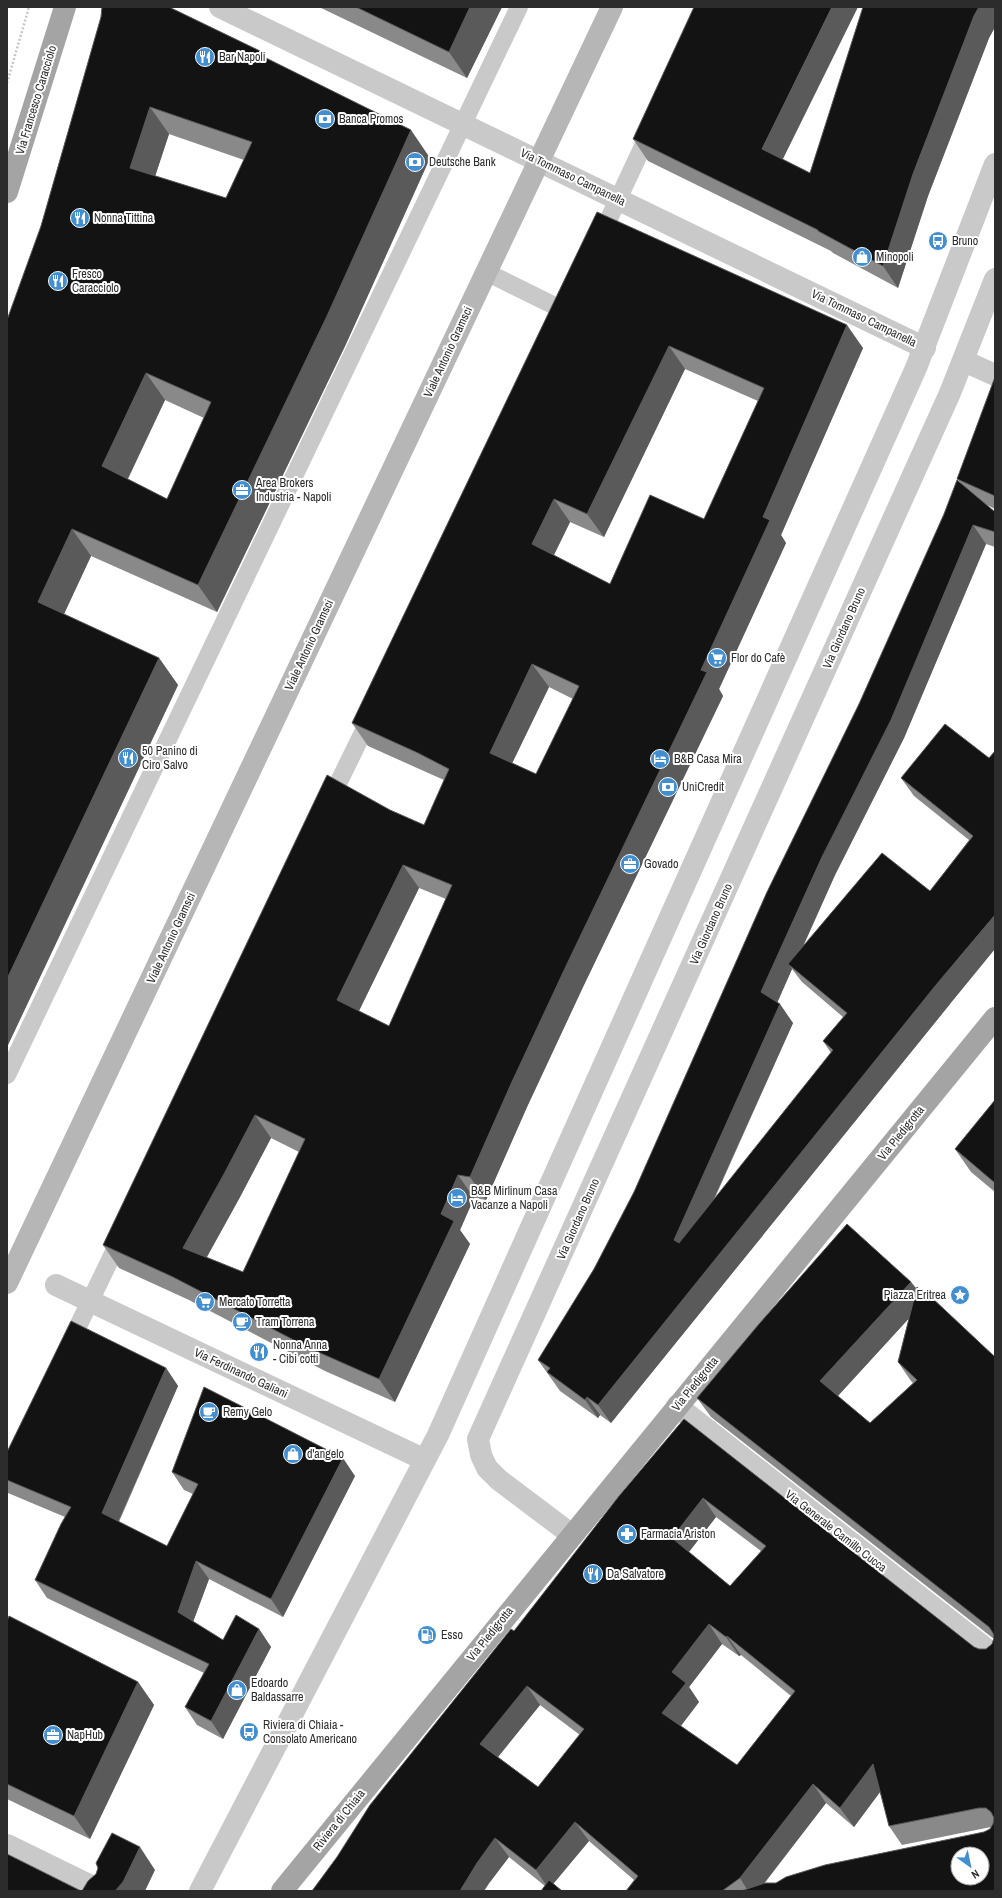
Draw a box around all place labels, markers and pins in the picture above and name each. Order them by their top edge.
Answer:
restaurant icon: Bar Napoli [194,46,216,68]
place label: Bar Napoli [219,49,266,65]
bank icon: Banca Promos [314,108,336,130]
place label: Banca Promos [339,111,404,127]
bank icon: Deutsche Bank [404,151,426,173]
place label: Deutsche Bank [429,154,496,170]
restaurant icon: Nonna Tittina [69,207,91,229]
place label: Nonna Tittina [94,210,154,226]
bus stop icon: Bruno [927,230,949,252]
place label: Bruno [952,233,978,249]
shop icon: Minopoli [851,246,873,268]
place label: Minopoli [876,249,914,265]
place label: Fresco Caracciolo [72,266,119,296]
restaurant icon: Fresco Caracciolo [47,270,69,292]
place label: Area Brokers Industria - Napoli [255,475,331,505]
office icon: Area Brokers Industria - Napoli [231,479,253,501]
supermarket icon: Flor do Cafè [706,647,728,669]
place label: Flor do Cafè [731,650,785,666]
place label: 50 Panino di Ciro Salvo [142,743,198,773]
restaurant icon: 50 Panino di Ciro Salvo [117,747,139,769]
hotel icon: B&B Casa Mira [649,748,671,770]
place label: B&B Casa Mira [674,751,742,767]
bank icon: UniCredit [657,776,679,798]
place label: UniCredit [682,779,724,795]
office icon: Govado [619,853,641,875]
place label: Govado [644,856,678,872]
place label: B&B Mirlinum Casa Vacanze a Napoli [471,1183,558,1213]
hotel icon: B&B Mirlinum Casa Vacanze a Napoli [446,1187,468,1209]
place icon: Piazza Eritrea [949,1284,971,1306]
place label: Piazza Eritrea [884,1287,947,1303]
supermarket icon: Mercato Torretta [194,1291,216,1313]
place label: Mercato Torretta [219,1294,291,1310]
cafe icon: Tram Torrena [231,1311,253,1333]
place label: Tram Torrena [256,1314,315,1330]
place label: Nonna Anna - Cibi cotti [273,1337,328,1367]
restaurant icon: Nonna Anna - Cibi cotti [248,1341,270,1363]
cafe icon: Remy Gelo [198,1401,220,1423]
place label: Remy Gelo [223,1404,272,1420]
shop icon: d'angelo [282,1443,304,1465]
place label: d'angelo [307,1446,344,1462]
pharmacy icon: Farmacia Ariston [616,1523,638,1545]
place label: Farmacia Ariston [641,1526,715,1542]
restaurant icon: Da Salvatore [582,1563,604,1585]
place label: Da Salvatore [607,1566,664,1582]
fuel station icon: Esso [416,1624,438,1646]
place label: Esso [441,1627,463,1643]
place label: Edoardo Baldassarre [251,1675,304,1705]
shop icon: Edoardo Baldassarre [226,1679,248,1701]
place label: Riviera di Chiaia - Consolato Americano [263,1717,357,1747]
bus stop icon: Riviera di Chiaia - Consolato Americano [238,1721,260,1743]
office icon: NapHub [42,1724,64,1746]
place label: NapHub [67,1727,103,1743]

